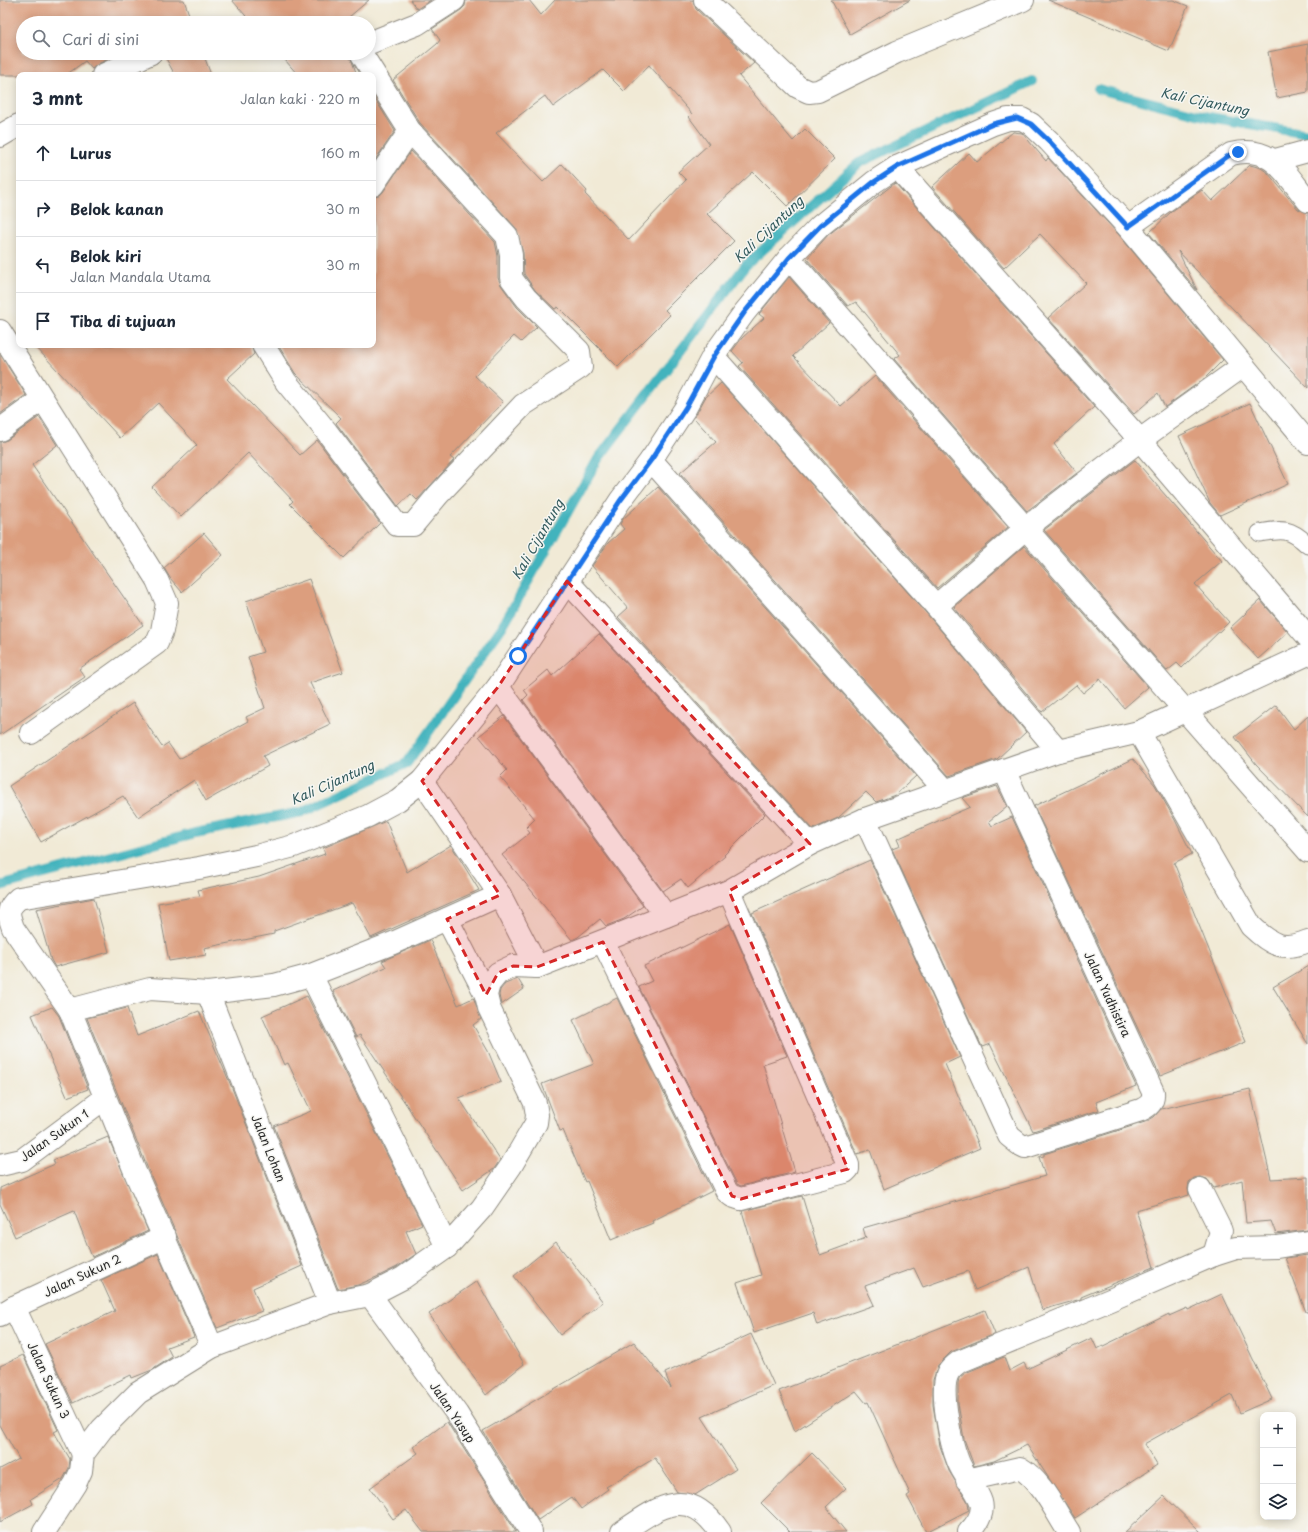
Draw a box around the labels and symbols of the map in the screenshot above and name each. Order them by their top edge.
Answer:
water label: Kali Cijantung [1159,82,1252,120]
route end [1229,143,1247,161]
water label: Kali Cijantung [729,190,808,267]
water label: Kali Cijantung [506,494,568,583]
route start [509,647,527,665]
water label: Kali Cijantung [287,754,378,809]
street label: Jalan Yudhistira [1080,948,1136,1040]
street label: Jalan Sukun 1 [16,1105,92,1165]
street label: Jalan Lohan [247,1111,291,1185]
street label: Jalan Sukun 2 [40,1249,124,1301]
street label: Jalan Sukun 3 [23,1339,75,1421]
street label: Jalan Yusup [426,1378,480,1446]

